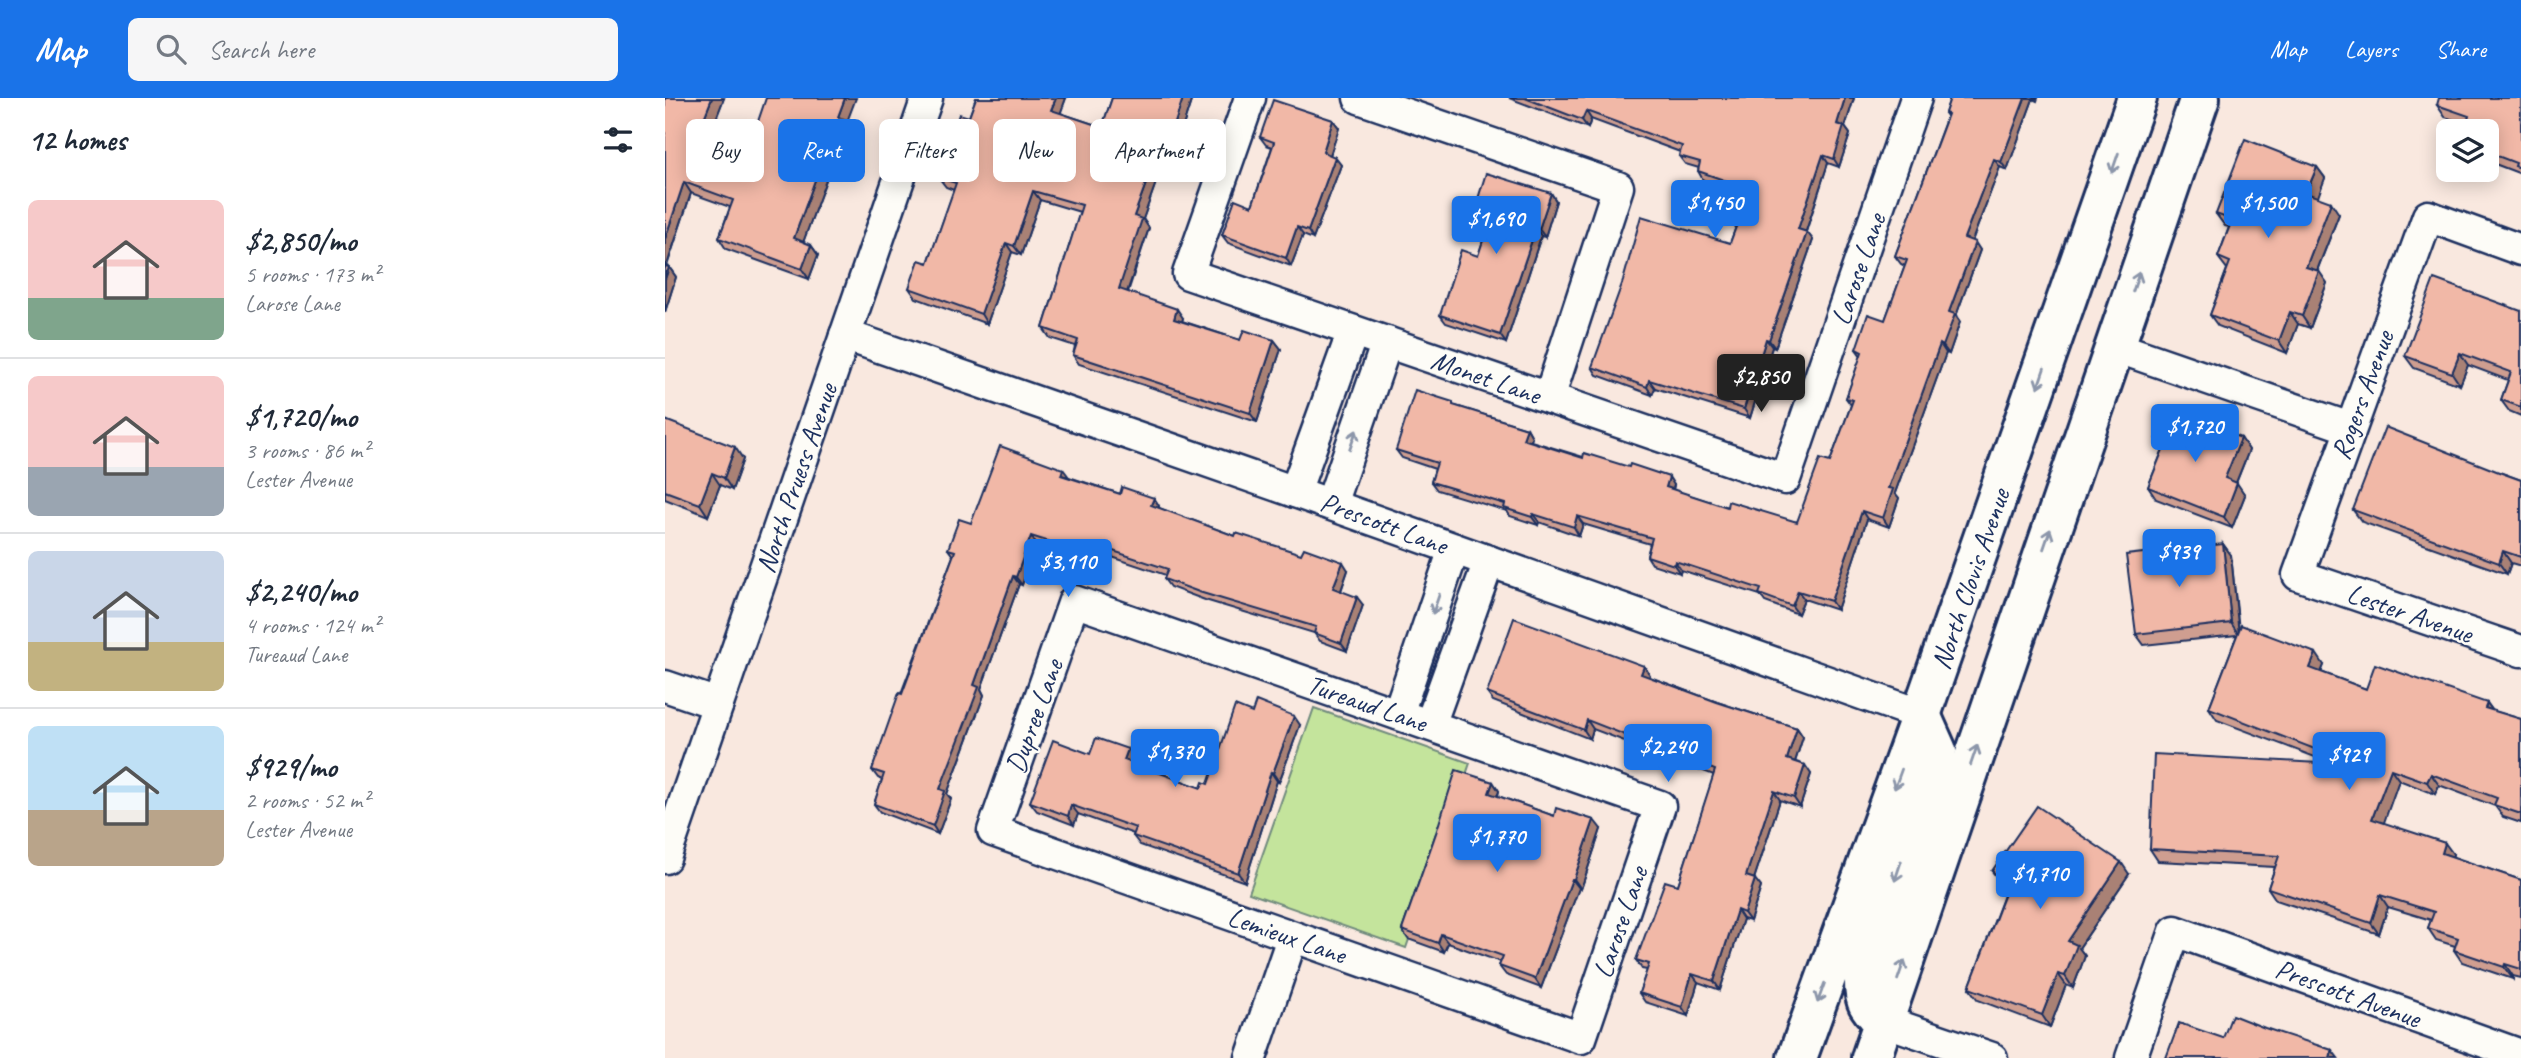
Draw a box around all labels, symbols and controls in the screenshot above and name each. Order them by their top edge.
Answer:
search box [128,18,618,81]
text: Map [35,28,86,70]
icon: search [152,30,190,68]
text: Search here [208,33,314,66]
text: Map [2270,34,2307,64]
text: Layers [2345,34,2398,64]
text: Share [2436,34,2486,64]
chip: Buy [686,119,764,182]
chip: Rent [778,119,865,182]
chip: Filters [879,119,979,182]
chip: New [993,119,1076,182]
chip: Apartment [1090,119,1226,182]
map controls [2436,119,2499,182]
button: layers [2436,119,2499,182]
text: 12 homes [28,121,126,159]
icon: filters [599,121,637,159]
one-way arrow [2108,151,2120,173]
pin: $1,450 [1658,180,1772,240]
pin: $1,500 [2211,180,2325,240]
text: $1,450 [1687,188,1743,217]
text: $1,500 [2240,188,2296,217]
pin: $1,690 [1439,197,1553,256]
text: $1,690 [1468,204,1524,233]
street label: Larose Lane [1823,207,1894,329]
text: $2,850/mo [245,222,356,260]
icon: home [84,228,168,312]
text: 5 rooms · 173 m² [245,260,380,289]
one-way arrow [2131,271,2143,293]
text: Larose Lane [245,289,340,318]
street label: Rogers Avenue [2323,324,2402,464]
street label: Monet Lane [1427,342,1547,413]
pin: $2,850 [1704,354,1818,414]
text: $2,850 [1733,362,1789,391]
one-way arrow [2034,366,2046,388]
street label: North Pruess Avenue [747,377,845,577]
text: $1,720/mo [245,398,357,436]
icon: home [84,404,168,488]
pin: $1,720 [2138,404,2252,464]
text: $1,720 [2167,412,2223,441]
one-way arrow [1347,429,1360,451]
text: 3 rooms · 86 m² [245,436,369,465]
text: Lester Avenue [245,465,352,494]
street label: North Clovis Avenue [1923,482,2018,674]
street label: Prescott Lane [1316,484,1454,563]
one-way arrow [2042,529,2055,551]
pin: $939 [2138,530,2220,589]
text: $939 [2159,537,2199,566]
pin: $3,110 [1011,540,1125,599]
text: $3,110 [1040,547,1096,576]
text: $2,240/mo [245,573,357,611]
street label: Lester Avenue [2343,575,2479,651]
icon: home [84,579,168,663]
one-way arrow [1428,592,1441,614]
text: 4 rooms · 124 m² [245,611,380,640]
text: Tureaud Lane [245,640,347,669]
street label: Dupree Lane [997,653,1071,777]
street label: Tureaud Lane [1303,666,1433,740]
pin: $2,240 [1611,724,1725,784]
pin: $1,370 [1118,730,1232,789]
text: $2,240 [1640,732,1696,761]
pin: $929 [2308,732,2390,792]
text: $1,370 [1147,737,1203,766]
text: $929 [2329,740,2369,769]
one-way arrow [1969,744,1981,766]
text: $929/mo [245,748,337,786]
icon: home [84,754,168,838]
one-way arrow [1891,768,1903,790]
text: 2 rooms · 52 m² [245,786,369,815]
pin: $1,770 [1440,814,1554,874]
text: Lester Avenue [245,815,352,844]
text: $1,770 [1469,822,1525,851]
pin: $1,710 [1983,852,2097,911]
text: $1,710 [2012,859,2068,888]
street label: Larose Lane [1585,860,1656,982]
one-way arrow [1890,860,1903,882]
street label: Lemieux Lane [1223,898,1352,972]
street label: Prescott Avenue [2271,951,2427,1036]
one-way arrow [1895,959,1908,981]
one-way arrow [1813,981,1826,1003]

